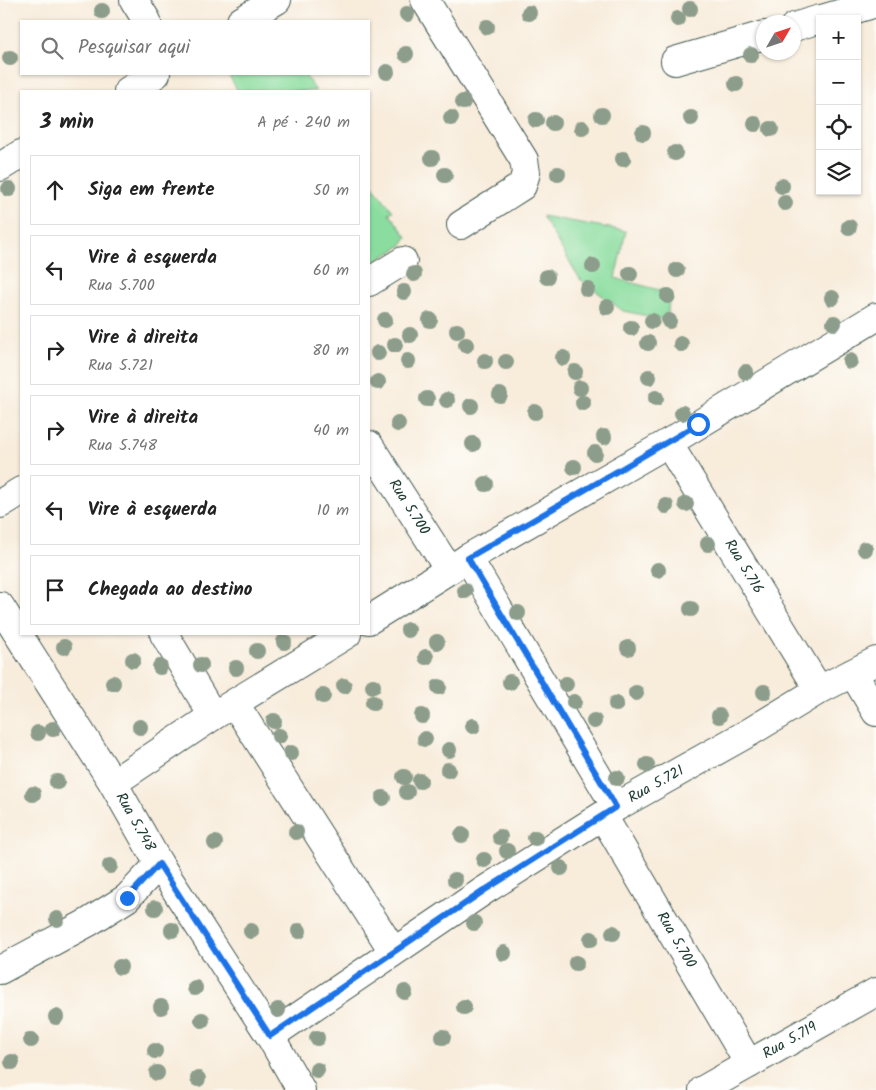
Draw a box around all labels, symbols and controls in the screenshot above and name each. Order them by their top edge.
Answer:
north arrow [756,15,801,60]
map controls [816,15,861,195]
button: + [816,15,861,60]
search box [20,20,370,75]
text: Pesquisar aqui [78,33,190,63]
icon: search [38,34,66,62]
button: − [816,60,861,105]
button: locate [816,105,861,150]
text: 3 min [40,106,94,139]
text: A pé · 240 m [257,110,350,135]
button: layers [816,150,861,195]
text: Siga em frente [88,175,215,205]
icon: ahead [41,176,69,204]
text: 50 m [313,178,349,203]
text: Vire à esquerda [88,243,217,273]
icon: left [41,256,69,284]
text: 60 m [313,258,349,283]
text: Rua 5.700 [88,273,155,298]
text: Vire à direita [88,323,198,353]
icon: right [41,336,69,364]
text: 80 m [312,338,349,363]
text: Rua 5.721 [88,353,153,378]
text: Vire à direita [88,403,198,433]
route start [687,413,710,436]
icon: right [41,416,69,444]
text: 40 m [313,418,349,443]
text: Rua 5.748 [88,433,157,458]
street label: Rua 5.700 [382,474,436,541]
text: Vire à esquerda [88,495,217,525]
icon: left [41,496,69,524]
text: 10 m [317,498,349,523]
street label: Rua 5.716 [718,535,770,599]
text: Chegada ao destino [88,575,253,605]
icon: arrive [41,576,69,604]
street label: Rua 5.721 [624,759,689,810]
street label: Rua 5.748 [109,788,162,857]
route end [116,887,139,910]
street label: Rua 5.700 [650,907,703,974]
street label: Rua 5.719 [758,1015,822,1066]

